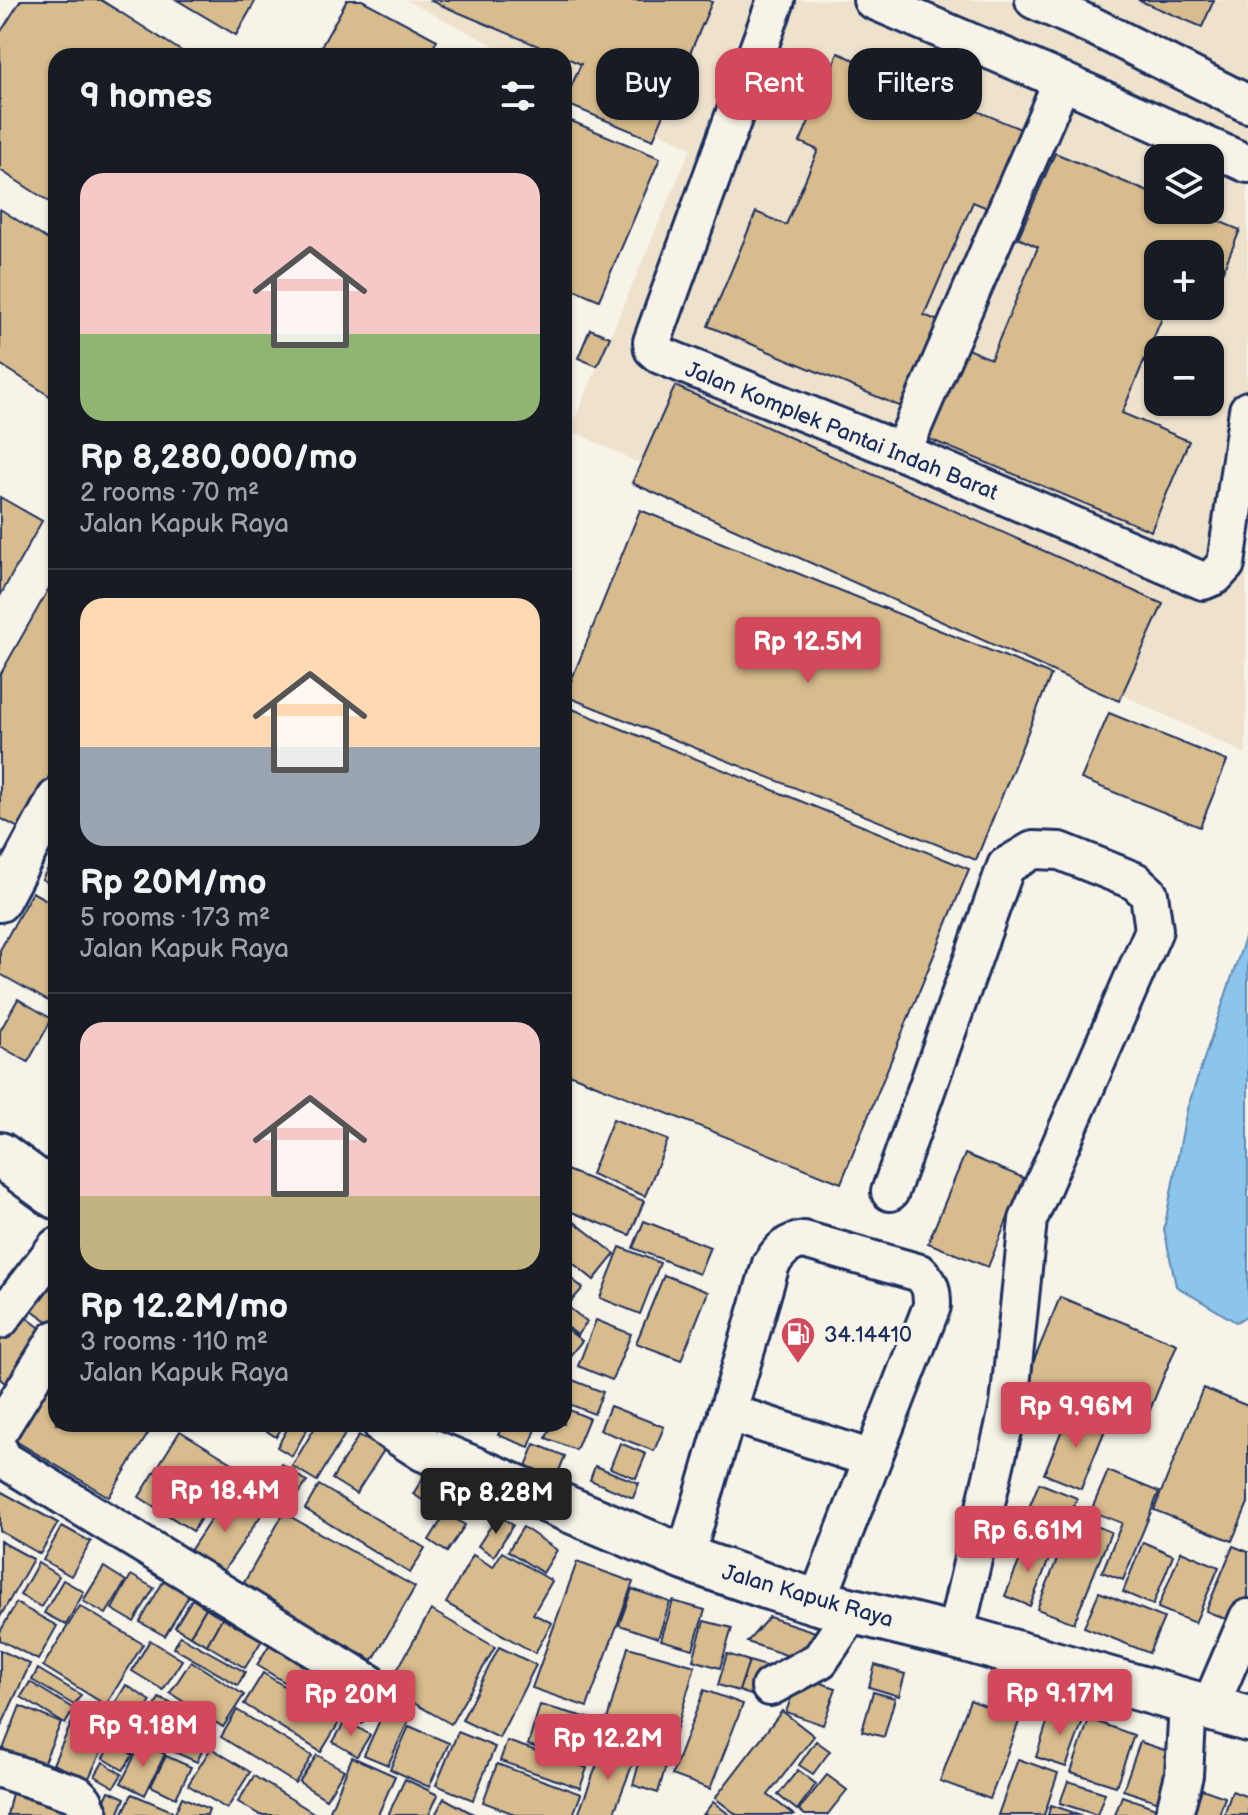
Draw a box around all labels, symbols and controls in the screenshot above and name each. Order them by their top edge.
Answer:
chip: Buy [596,48,699,120]
chip: Rent [715,48,832,120]
chip: Filters [848,48,982,120]
icon: filters [496,74,540,118]
text: 9 homes [80,76,212,117]
map controls [1144,144,1224,416]
button: layers [1144,144,1224,224]
icon: home [238,225,382,369]
button: + [1144,240,1224,320]
button: − [1144,336,1224,416]
street label: Jalan Komplek Pantai Indah Barat [681,356,1002,507]
text: Rp 8,280,000/mo [80,437,357,478]
text: 2 rooms · 70 m² [80,478,259,509]
text: Jalan Kapuk Raya [80,509,289,540]
pin: Rp 12.5M [725,617,891,685]
text: Rp 12.5M [753,627,863,658]
icon: home [238,650,382,794]
text: Rp 20M/mo [80,862,267,903]
text: 5 rooms · 173 m² [80,903,270,934]
text: Jalan Kapuk Raya [80,934,289,965]
icon: home [238,1074,382,1218]
text: Rp 12.2M/mo [80,1286,288,1327]
fuel station icon: 34.14410 [779,1315,817,1365]
place label: 34.14410 [824,1322,912,1349]
text: 3 rooms · 110 m² [80,1327,268,1358]
text: Jalan Kapuk Raya [80,1358,289,1389]
pin: Rp 9.96M [993,1382,1159,1450]
text: Rp 9.96M [1019,1392,1133,1423]
pin: Rp 18.4M [142,1466,308,1534]
pin: Rp 8.28M [413,1468,579,1536]
text: Rp 18.4M [170,1476,280,1507]
text: Rp 8.28M [439,1478,553,1509]
pin: Rp 6.61M [945,1506,1111,1574]
text: Rp 6.61M [973,1516,1083,1547]
street label: Jalan Kapuk Raya [719,1559,896,1634]
pin: Rp 9.17M [977,1669,1143,1737]
pin: Rp 20M [286,1670,416,1738]
text: Rp 9.17M [1006,1679,1114,1710]
text: Rp 20M [304,1680,398,1711]
pin: Rp 9.18M [60,1701,226,1769]
text: Rp 9.18M [88,1711,198,1742]
pin: Rp 12.2M [525,1714,691,1782]
text: Rp 12.2M [553,1724,663,1755]

